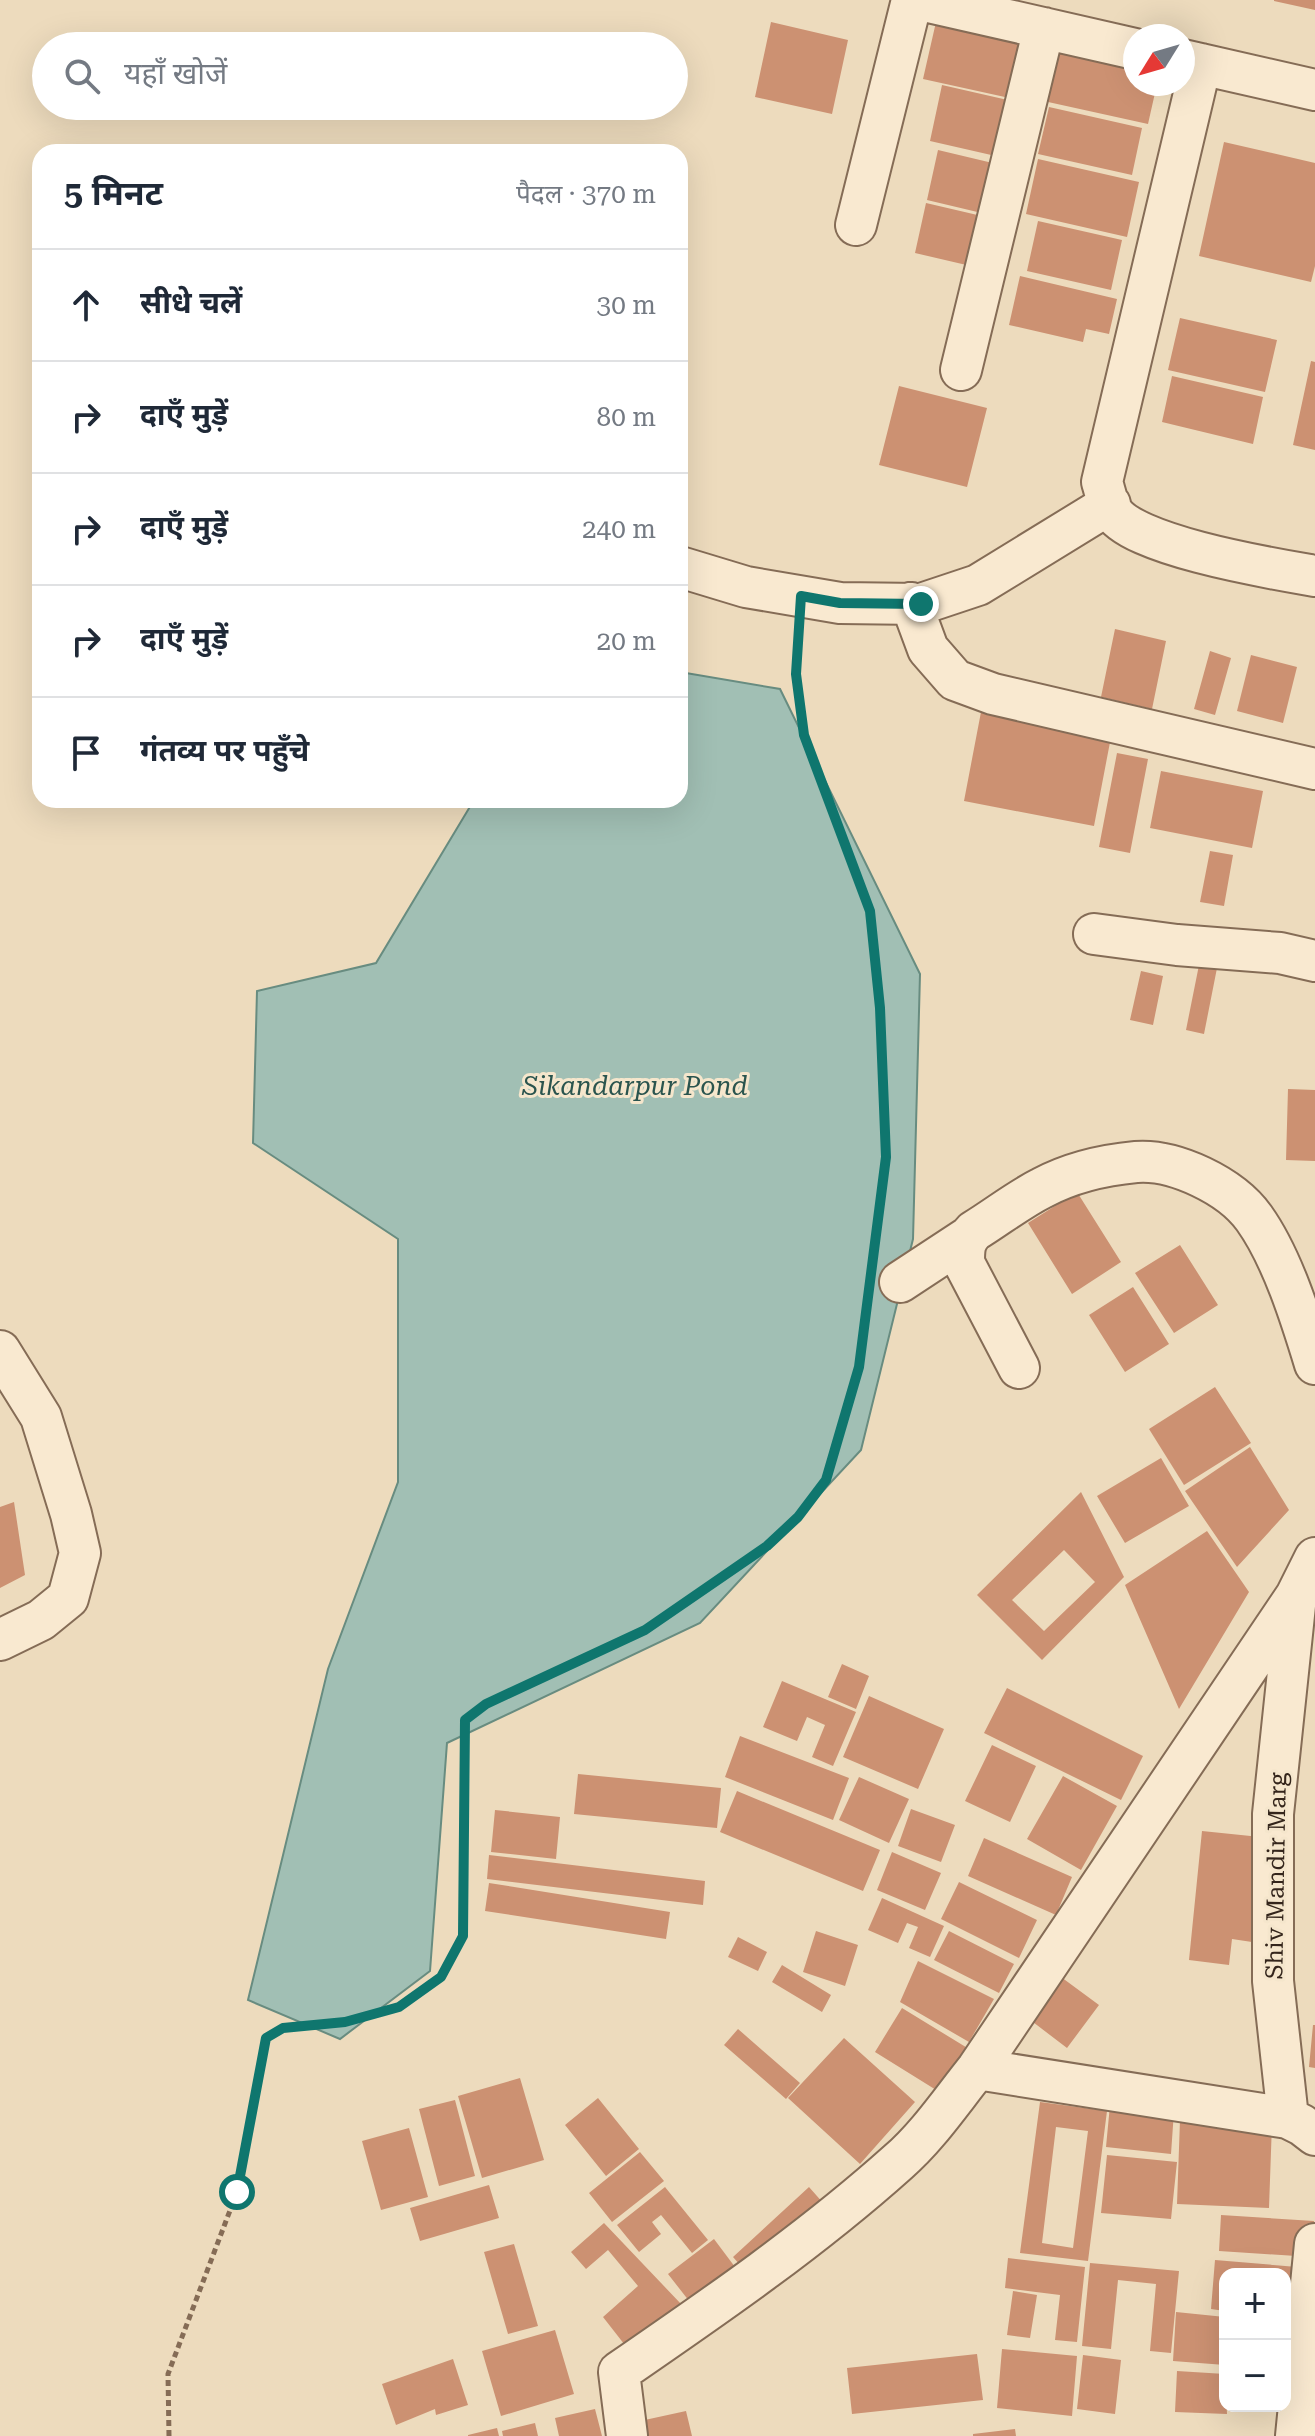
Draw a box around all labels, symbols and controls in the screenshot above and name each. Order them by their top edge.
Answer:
north arrow [1123,24,1195,96]
search box [32,32,688,120]
icon: search [60,54,104,98]
text: यहाँ खोजें [124,56,227,91]
text: 5 मिनट [64,173,163,213]
text: पैदल · 370 m [516,179,656,209]
icon: ahead [64,283,108,327]
text: सीधे चलें [140,285,242,320]
text: 30 m [597,290,656,320]
icon: right [64,395,108,439]
text: दाएँ मुड़ें [140,397,228,432]
text: 80 m [597,402,656,432]
icon: right [64,507,108,551]
text: दाएँ मुड़ें [140,509,228,544]
text: 240 m [582,514,656,544]
route end [903,586,939,622]
icon: right [64,619,108,663]
text: दाएँ मुड़ें [140,621,228,656]
text: 20 m [597,626,656,656]
icon: arrive [64,731,108,775]
text: गंतव्य पर पहुँचे [140,733,309,768]
water label: Sikandarpur Pond [521,1071,748,1101]
street label: Shiv Mandir Marg [1260,1772,1292,1980]
route start [219,2174,255,2210]
map controls [1219,2268,1291,2412]
button: + [1219,2268,1291,2340]
button: − [1219,2340,1291,2412]

